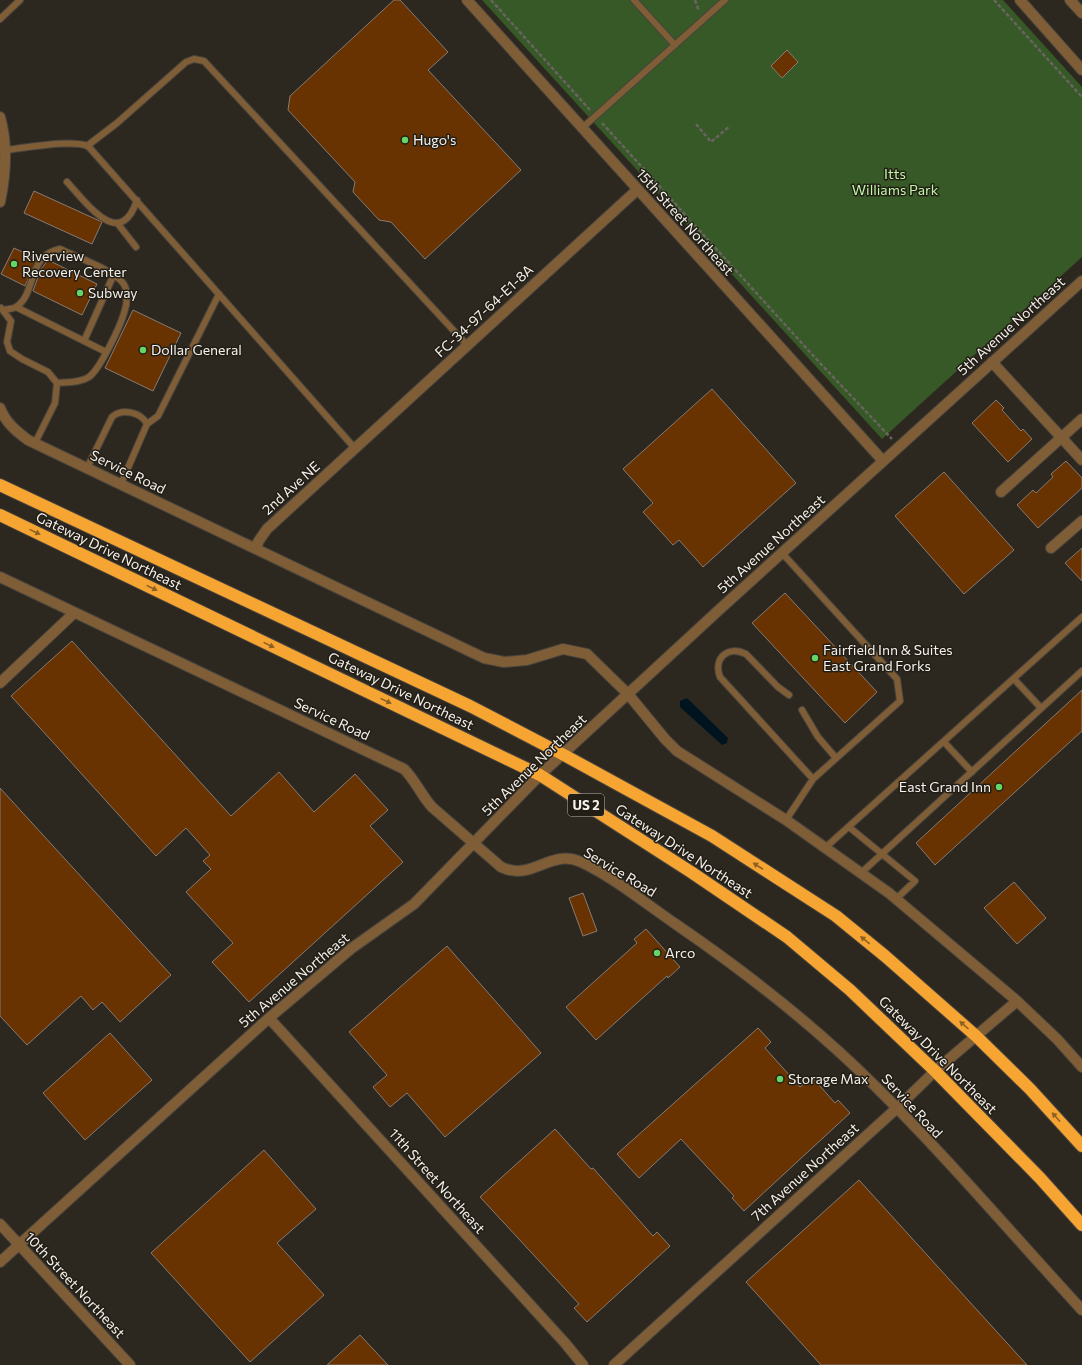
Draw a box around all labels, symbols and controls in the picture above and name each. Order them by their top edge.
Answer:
place label: Hugo's [413,131,456,148]
marker: Hugo's [400,135,410,145]
street label: 15th Street Northeast [633,165,738,279]
park label: Itts Williams Park [852,165,939,198]
place label: Riverview Recovery Center [22,247,127,280]
marker: Riverview Recovery Center [9,259,19,269]
street label: FC-34-97-64-E1-8A [431,260,537,361]
street label: 5th Avenue Northeast [953,273,1068,378]
place label: Subway [88,284,138,301]
marker: Subway [75,288,85,298]
place label: Dollar General [151,341,242,358]
marker: Dollar General [138,345,148,355]
street label: Service Road [88,446,169,497]
street label: 2nd Ave NE [258,457,323,518]
street label: 5th Avenue Northeast [713,491,828,596]
street label: Gateway Drive Northeast [34,508,185,593]
one-way arrow [29,529,41,535]
one-way arrow [147,585,158,591]
place label: Fairfield Inn & Suites East Grand Forks [823,641,953,674]
one-way arrow [264,642,275,648]
street label: Gateway Drive Northeast [326,648,477,733]
marker: Fairfield Inn & Suites East Grand Forks [810,653,820,663]
street label: Service Road [292,694,373,744]
one-way arrow [381,698,392,704]
street label: 5th Avenue Northeast [478,710,590,819]
place label: East Grand Inn [899,778,991,795]
marker: East Grand Inn [994,782,1004,792]
road number: US 2 [568,794,604,816]
street label: Gateway Drive Northeast [612,800,756,901]
street label: Service Road [581,843,660,900]
one-way arrow [753,863,764,870]
street label: 5th Avenue Northeast [235,928,353,1031]
one-way arrow [860,936,871,945]
place label: Arco [665,944,695,961]
marker: Arco [652,948,662,958]
street label: Gateway Drive Northeast [876,992,1001,1117]
one-way arrow [959,1020,969,1030]
place label: Storage Max [788,1070,869,1087]
street label: Service Road [878,1070,946,1141]
marker: Storage Max [775,1074,785,1084]
one-way arrow [1051,1112,1060,1122]
street label: 7th Avenue Northeast [748,1119,862,1224]
street label: 11th Street Northeast [386,1125,489,1237]
street label: 10th Street Northeast [22,1228,129,1341]

